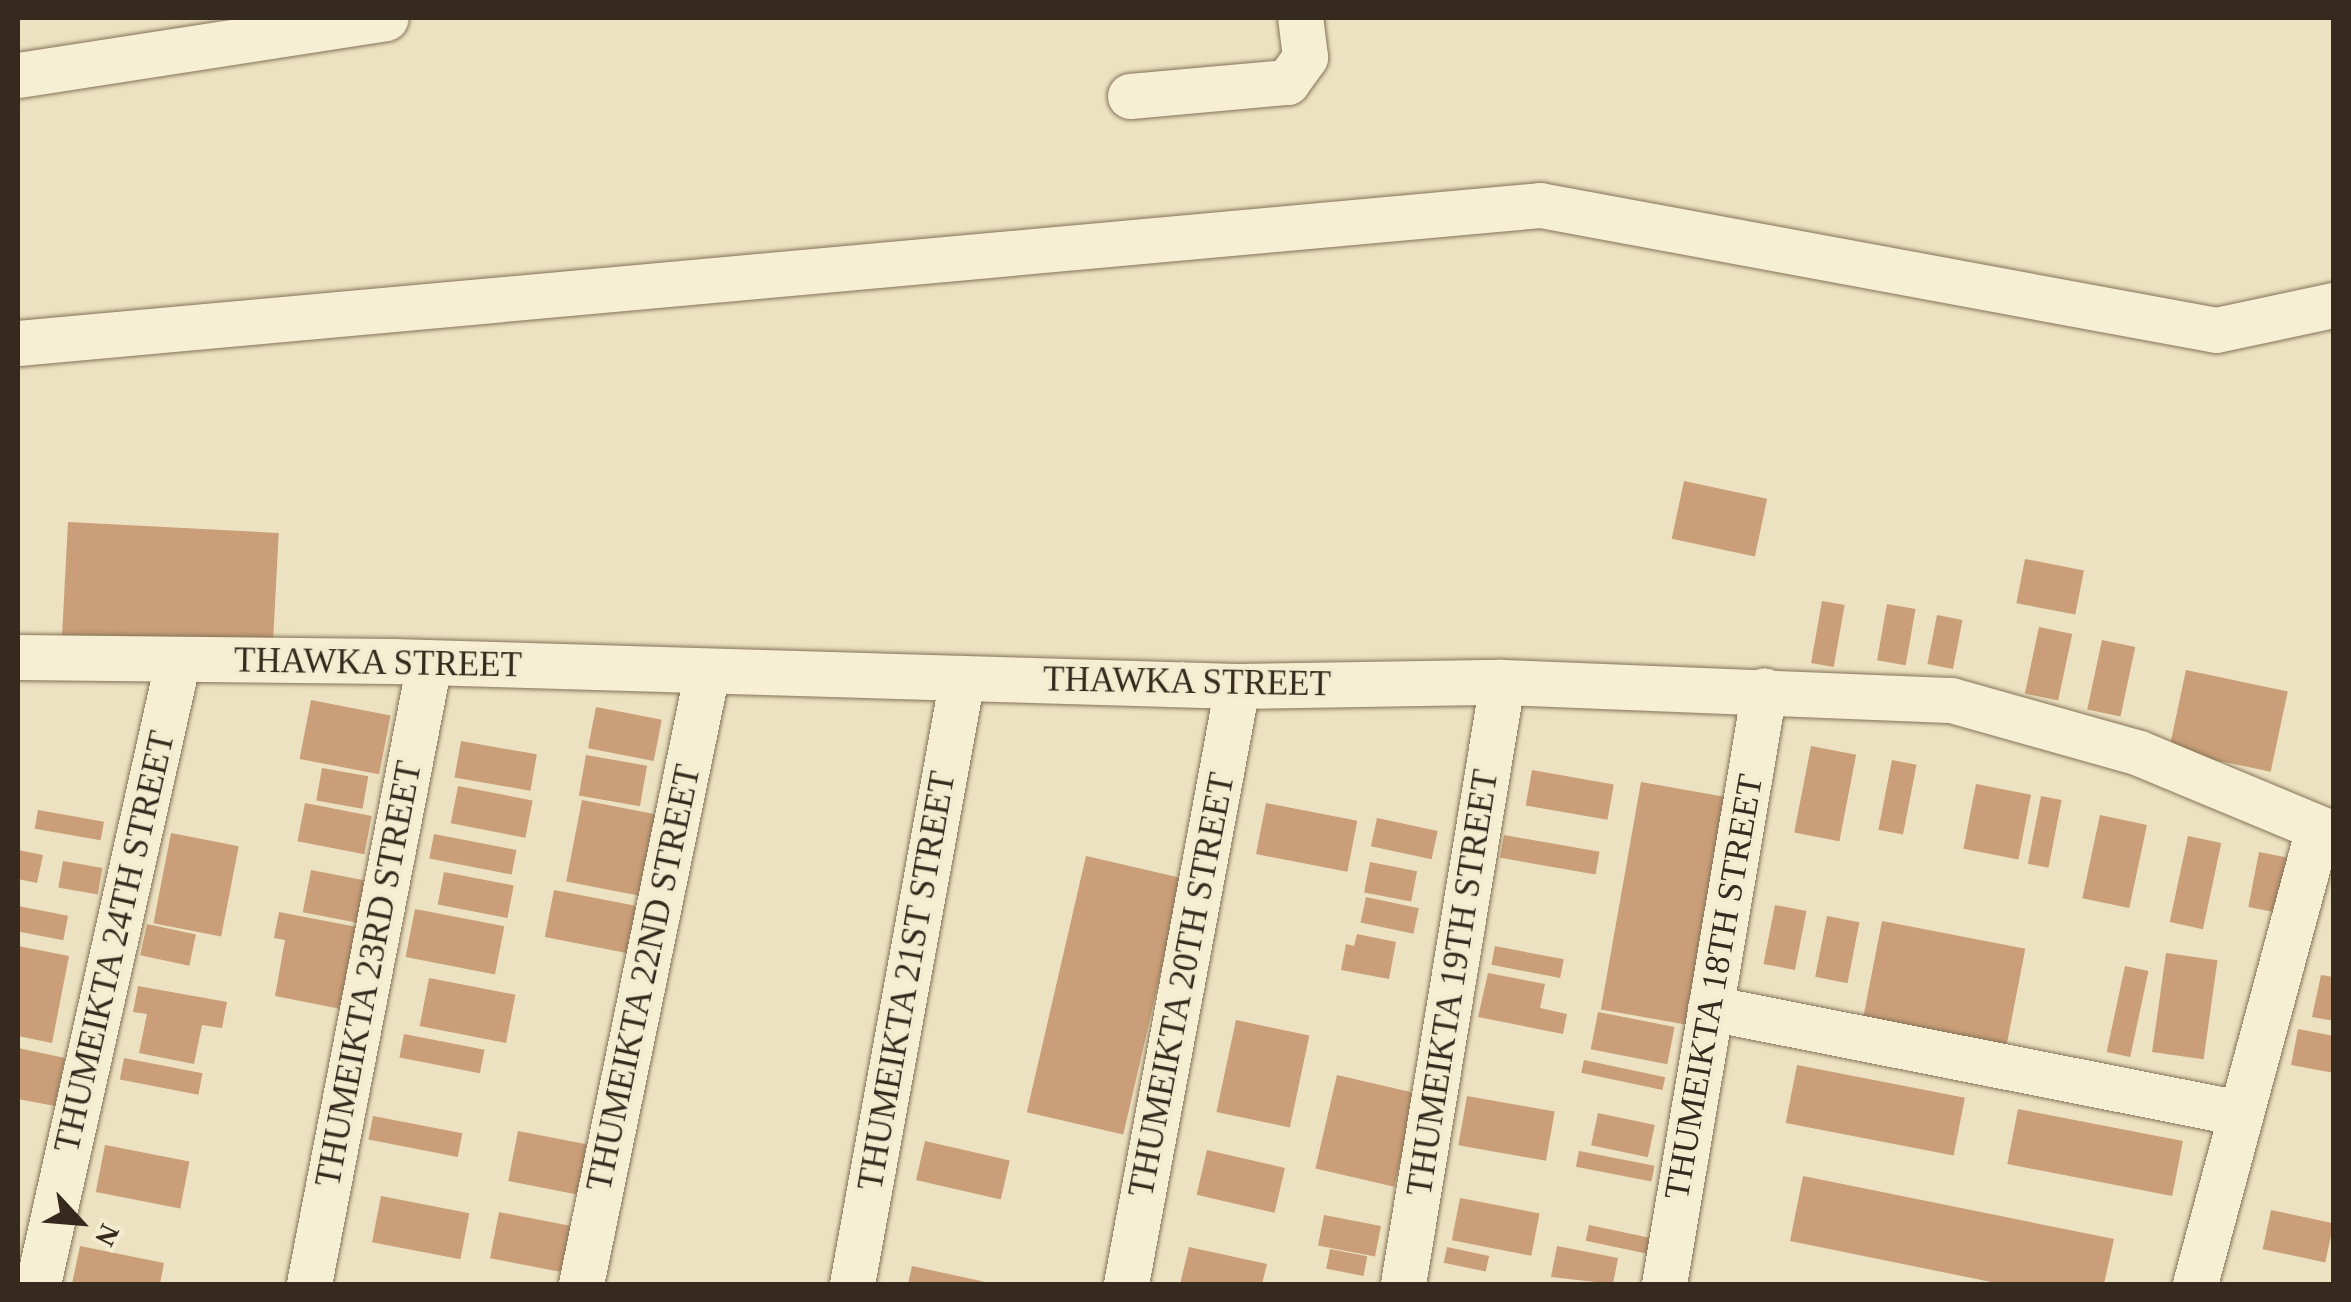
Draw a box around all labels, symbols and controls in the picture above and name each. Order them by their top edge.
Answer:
street label: THAWKA STREET [242,640,514,686]
street label: THAWKA STREET [1051,659,1323,705]
street label: THUMEIKTA 24TH STREET [48,734,182,1150]
street label: THUMEIKTA 23RD STREET [308,764,430,1184]
street label: THUMEIKTA 22ND STREET [579,766,709,1190]
street label: THUMEIKTA 19TH STREET [1400,774,1506,1192]
street label: THUMEIKTA 21ST STREET [851,775,963,1187]
street label: THUMEIKTA 20TH STREET [1122,776,1242,1194]
street label: THUMEIKTA 18TH STREET [1657,778,1771,1196]
north arrow [30,1172,130,1272]
text: N [89,1219,126,1251]

